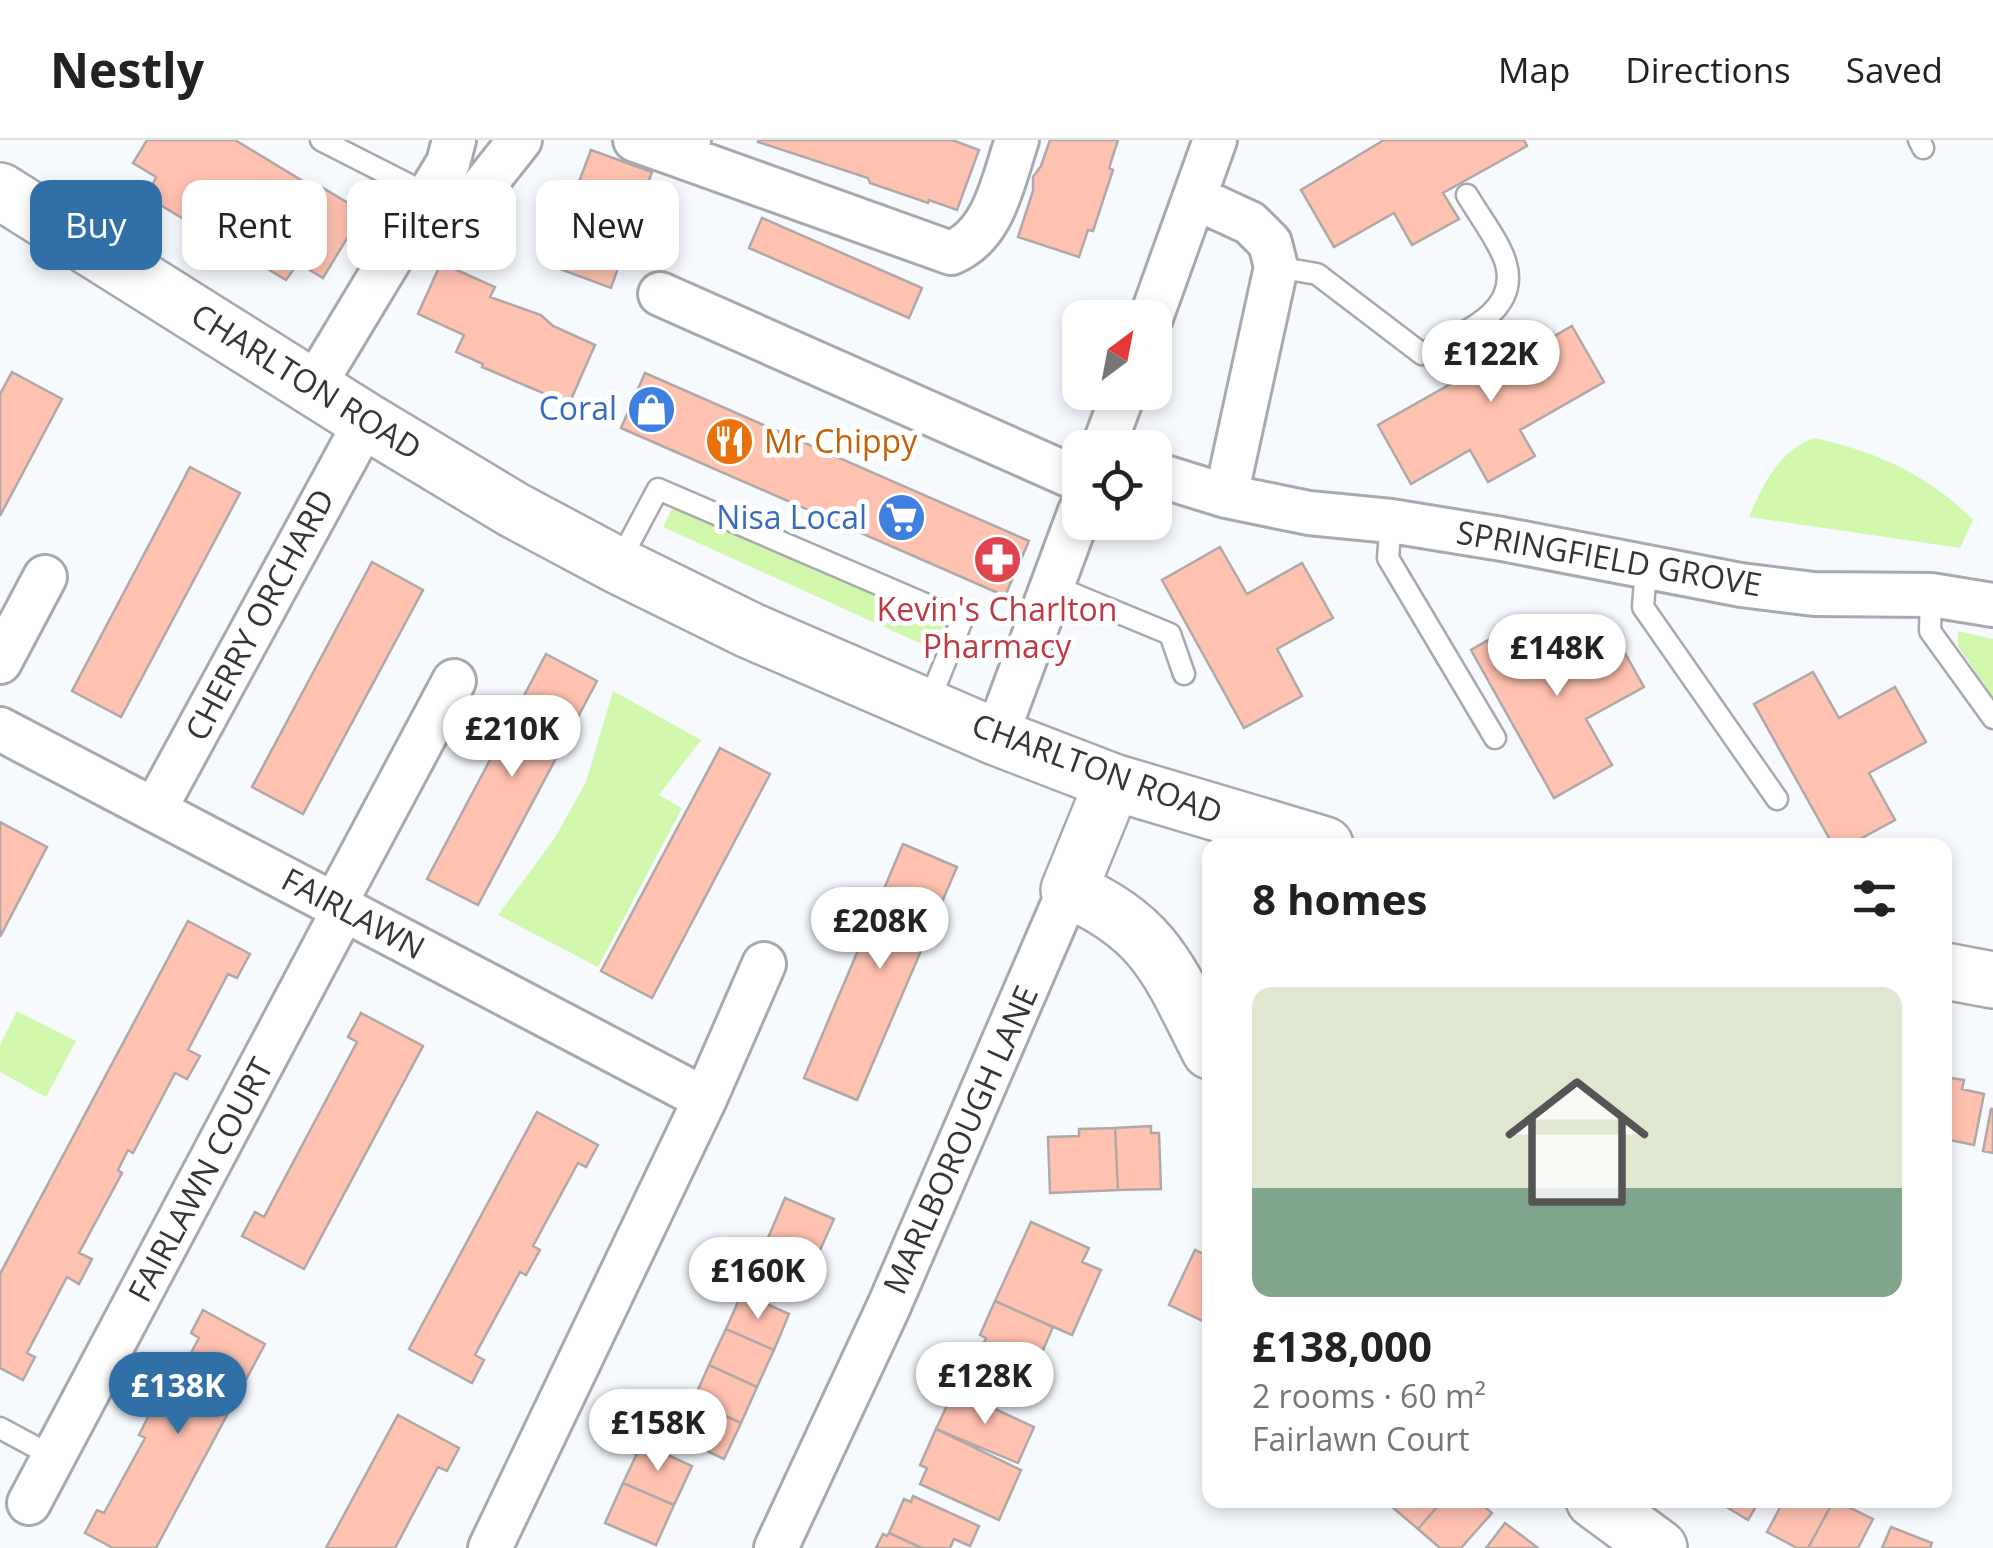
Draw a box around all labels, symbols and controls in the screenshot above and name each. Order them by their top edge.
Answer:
text: Nestly [50,37,204,102]
text: Map [1498,46,1570,93]
text: Directions [1625,46,1791,93]
text: Saved [1846,46,1943,93]
chip: Buy [30,180,162,270]
chip: Rent [182,180,327,270]
chip: Filters [347,180,516,270]
chip: New [536,180,679,270]
street label: CHARLTON ROAD [184,293,430,469]
north arrow [1062,300,1172,410]
map controls [1062,300,1172,540]
pin: £122K [1421,320,1561,405]
text: £122K [1444,331,1538,374]
shop icon: Coral [626,383,678,435]
place label: Coral [539,386,617,429]
restaurant icon: Mr Chippy [703,416,755,468]
place label: Mr Chippy [764,419,918,462]
button: locate [1062,430,1172,540]
street label: CHERRY ORCHARD [174,481,343,747]
supermarket icon: Nisa Local [876,492,928,544]
place label: Nisa Local [716,495,867,538]
street label: SPRINGFIELD GROVE [1453,510,1765,606]
pharmacy icon: Kevin's Charlton Pharmacy [971,534,1023,586]
place label: Kevin's Charlton Pharmacy [877,587,1117,667]
pin: £148K [1487,614,1627,699]
text: £148K [1510,625,1604,668]
pin: £210K [442,695,582,780]
street label: CHARLTON ROAD [966,702,1229,833]
text: £210K [465,706,559,749]
street label: FAIRLAWN [275,857,433,968]
text: 8 homes [1252,870,1427,927]
icon: filters [1847,871,1902,926]
pin: £208K [810,887,950,972]
text: £208K [833,898,927,941]
street label: MARLBOROUGH LANE [872,979,1047,1300]
street label: FAIRLAWN COURT [117,1050,282,1309]
icon: home [1487,1052,1667,1232]
pin: £160K [688,1237,828,1322]
text: £160K [711,1248,805,1291]
text: £138,000 [1252,1317,1432,1374]
pin: £128K [915,1342,1055,1427]
pin: £138K [108,1352,248,1437]
text: £128K [938,1353,1032,1396]
text: £138K [131,1363,225,1406]
text: 2 rooms · 60 m² [1252,1374,1486,1417]
pin: £158K [588,1389,728,1474]
text: £158K [611,1400,705,1443]
text: Fairlawn Court [1252,1417,1470,1460]

